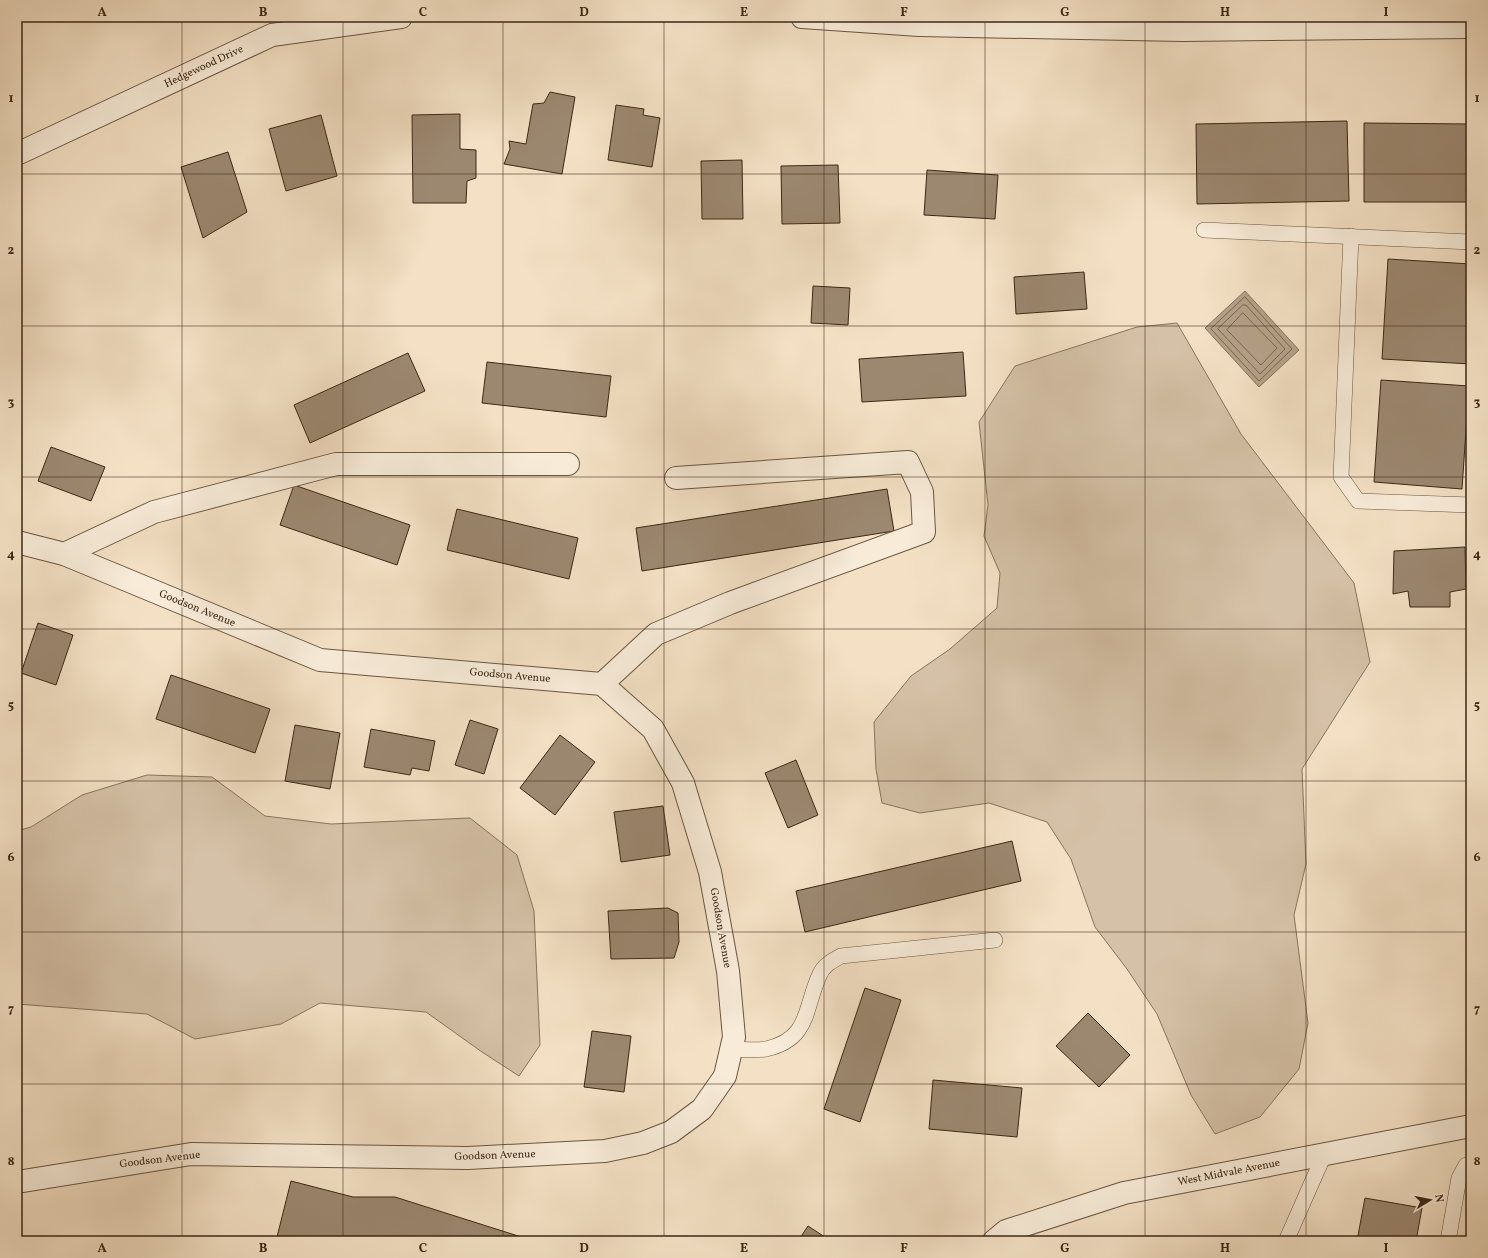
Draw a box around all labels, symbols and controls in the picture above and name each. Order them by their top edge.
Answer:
text: A [97,4,107,22]
text: B [259,4,268,22]
text: C [419,4,427,22]
text: D [579,4,589,22]
text: E [740,4,748,22]
text: F [900,4,908,22]
text: G [1060,4,1070,22]
text: H [1220,4,1230,22]
text: I [1384,4,1389,22]
street label: Hedgewood Drive [162,42,246,92]
text: 1 [8,90,14,108]
text: 1 [1474,90,1480,108]
text: 2 [8,242,15,260]
text: 2 [1474,242,1481,260]
text: 3 [8,394,15,412]
text: 3 [1474,394,1481,412]
text: 4 [7,546,15,564]
text: 4 [1473,546,1481,564]
street label: Goodson Avenue [157,587,237,631]
street label: Goodson Avenue [469,665,551,687]
text: 5 [8,697,14,715]
text: 5 [1474,697,1480,715]
text: 6 [7,849,15,867]
text: 6 [1473,849,1481,867]
street label: Goodson Avenue [706,887,734,969]
text: 7 [8,1001,14,1019]
text: 7 [1474,1001,1480,1019]
street label: Goodson Avenue [454,1147,536,1165]
street label: Goodson Avenue [119,1148,201,1172]
text: 8 [7,1153,15,1171]
text: 8 [1473,1153,1481,1171]
street label: West Midvale Avenue [1177,1156,1281,1190]
north arrow [1410,1180,1450,1220]
text: N [1430,1193,1446,1204]
text: A [97,1240,107,1258]
text: B [259,1240,268,1258]
text: C [419,1240,427,1258]
text: D [579,1240,589,1258]
text: E [740,1240,748,1258]
text: F [900,1240,908,1258]
text: G [1060,1240,1070,1258]
text: H [1220,1240,1230,1258]
text: I [1384,1240,1389,1258]

